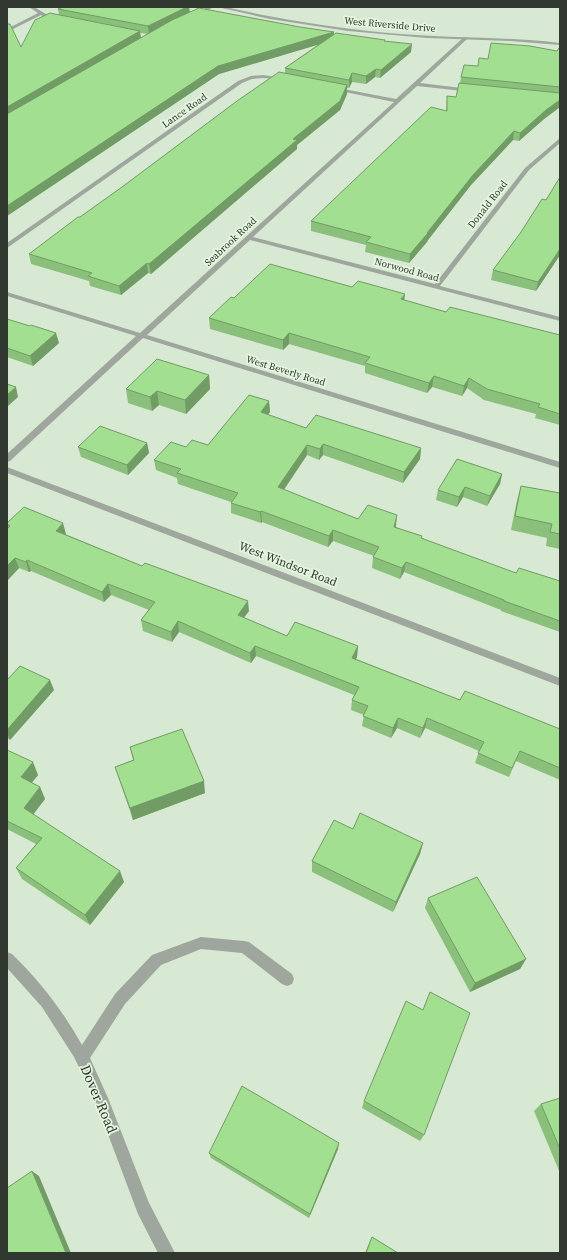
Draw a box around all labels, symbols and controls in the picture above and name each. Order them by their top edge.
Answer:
street label: West Riverside Drive [344,14,436,35]
street label: Lance Road [159,90,210,131]
street label: Donald Road [465,177,510,231]
street label: Seabrook Road [202,214,259,269]
street label: Norwood Road [373,255,441,284]
street label: West Beverly Road [245,352,327,389]
street label: West Windsor Road [237,538,340,590]
street label: Dover Road [76,1062,122,1136]

